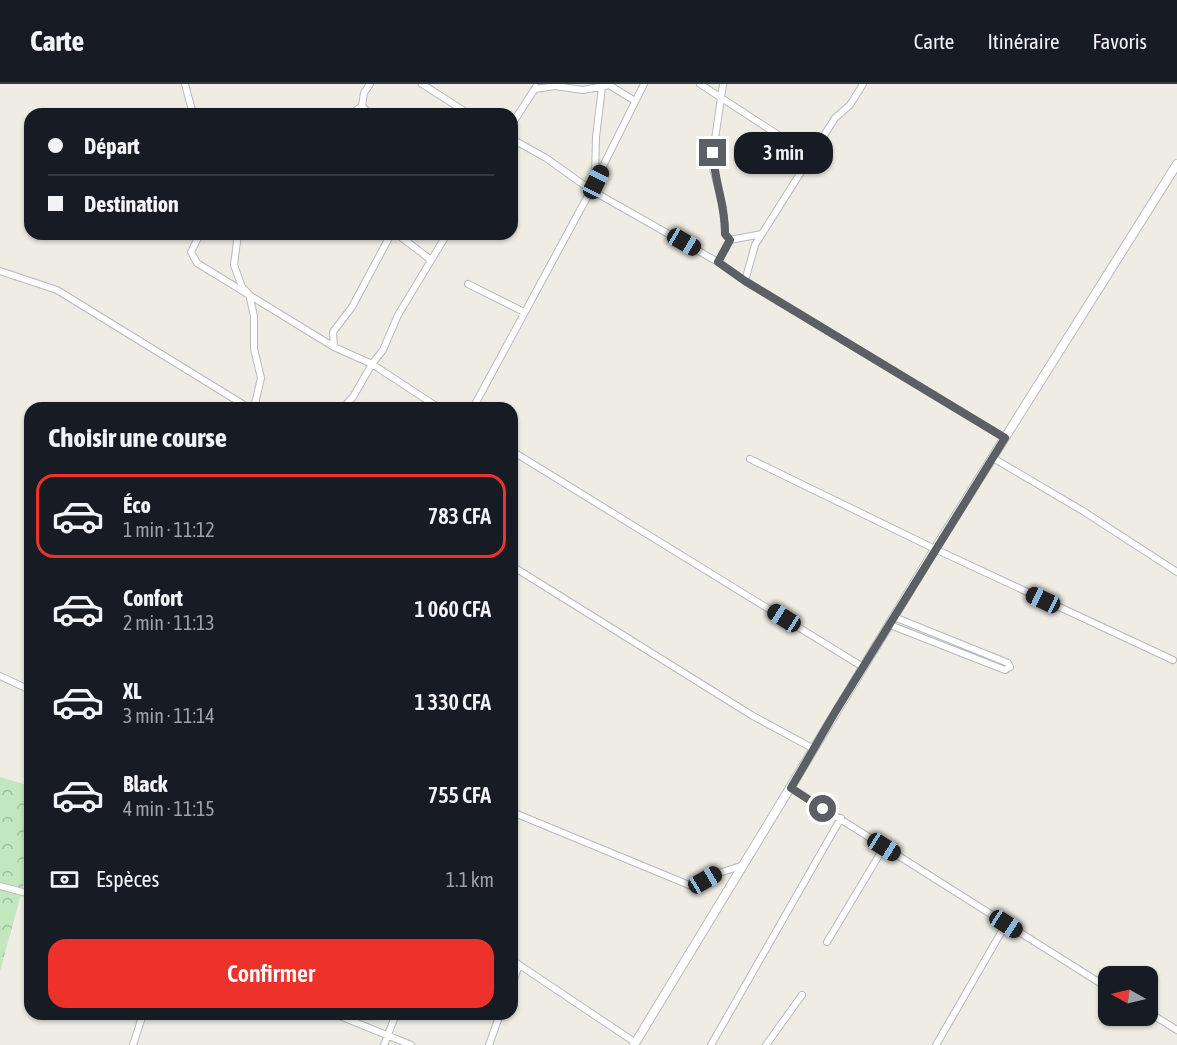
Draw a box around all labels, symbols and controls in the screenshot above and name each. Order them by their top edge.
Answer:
text: Carte [30,25,84,57]
text: Carte [914,29,954,53]
text: Itinéraire [987,29,1059,53]
text: Favoris [1092,29,1147,53]
callout: 3 min [734,132,833,174]
text: Départ [84,133,140,159]
route end [699,139,726,166]
text: 3 min [763,141,804,164]
car [580,162,612,202]
text: Destination [84,191,179,217]
car [664,225,704,259]
text: Choisir une course [48,422,227,453]
icon: car [51,489,105,543]
text: Éco [123,492,151,518]
text: 783 CFA [428,503,491,529]
text: 1 min · 11:12 [123,518,215,541]
icon: car [51,582,105,636]
car [1023,584,1063,616]
text: Confort [123,585,183,611]
text: 1 060 CFA [415,596,491,622]
car [764,601,804,635]
text: 2 min · 11:13 [123,611,215,634]
icon: car [51,675,105,729]
text: XL [123,678,141,704]
text: 1 330 CFA [415,689,491,715]
text: 3 min · 11:14 [123,704,215,727]
icon: car [51,768,105,822]
text: Black [123,771,167,797]
text: 755 CFA [428,782,491,808]
route start [809,795,836,822]
text: 4 min · 11:15 [123,797,215,820]
car [864,830,904,864]
icon: cash [48,863,81,896]
car [685,863,725,897]
text: Espèces [96,866,159,892]
text: 1.1 km [446,868,494,891]
car [986,907,1026,941]
button: Confirmer [48,939,494,1008]
north arrow [1098,966,1158,1026]
map controls [1098,966,1158,1026]

